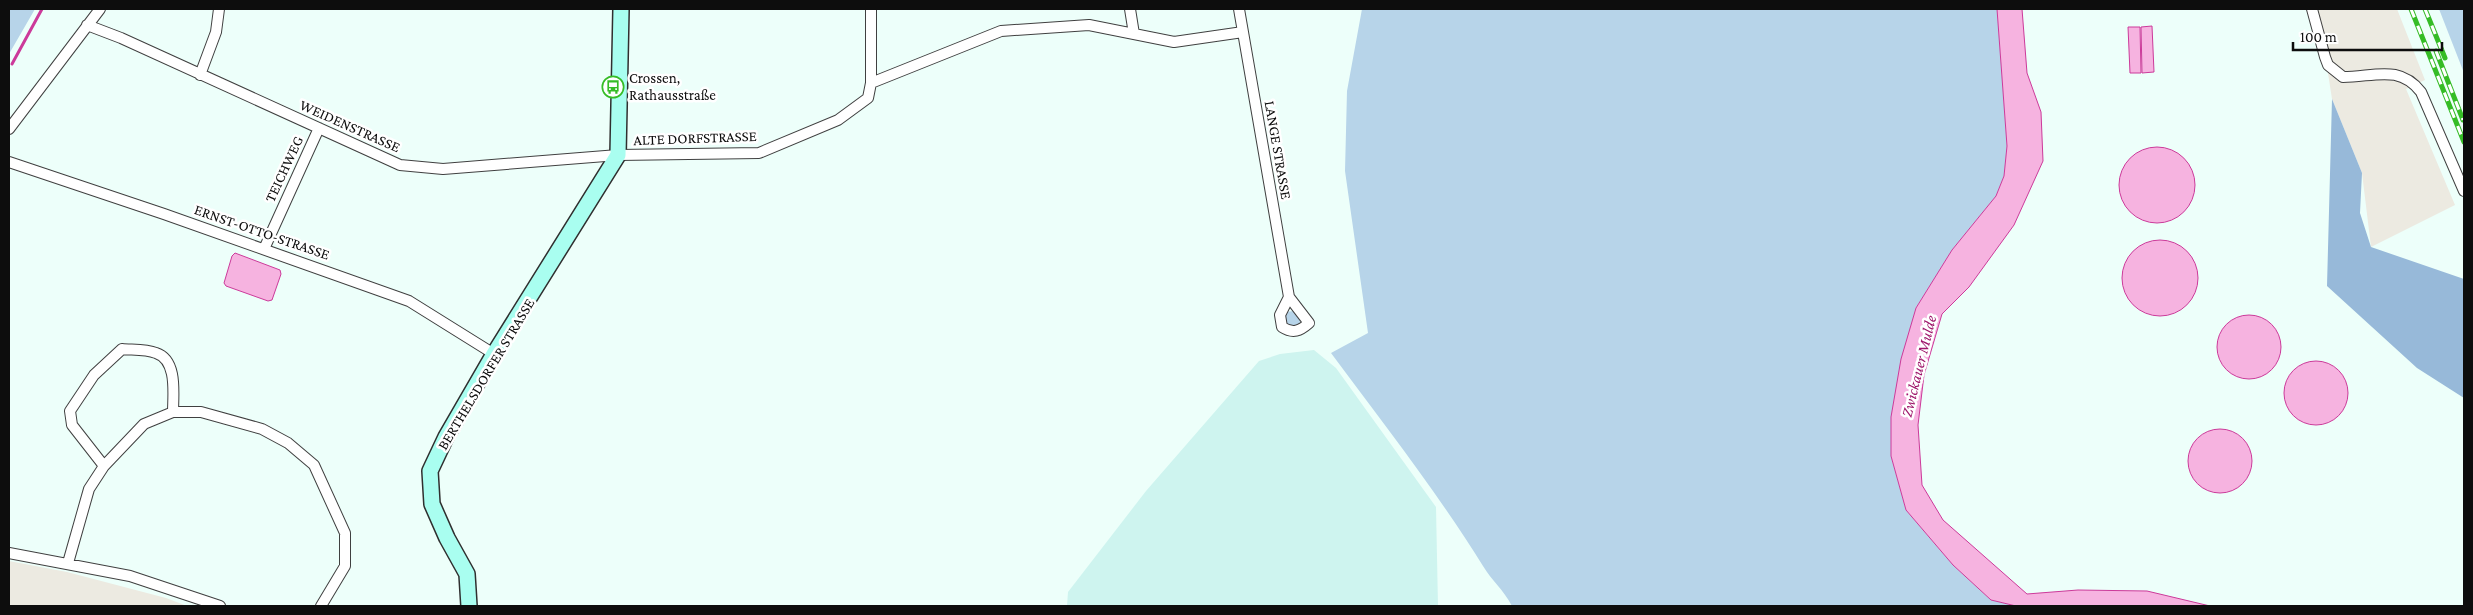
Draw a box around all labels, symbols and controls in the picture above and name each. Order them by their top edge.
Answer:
scale bar [2293,20,2442,52]
text: 100 m [2300,29,2337,45]
place label: Crossen, Rathausstraße [629,70,716,103]
bus stop icon: Crossen, Rathausstraße [601,75,625,99]
street label: WEIDENSTRASSE [297,97,403,155]
street label: LANGE STRASSE [1261,99,1295,201]
street label: ALTE DORFSTRASSE [633,128,757,148]
street label: TEICHWEG [262,133,306,205]
street label: ERNST-OTTO-STRASSE [192,201,332,263]
street label: BERTHELSDORFER STRASSE [434,296,538,452]
water label: Zwickauer Mulde [1898,314,1939,419]

